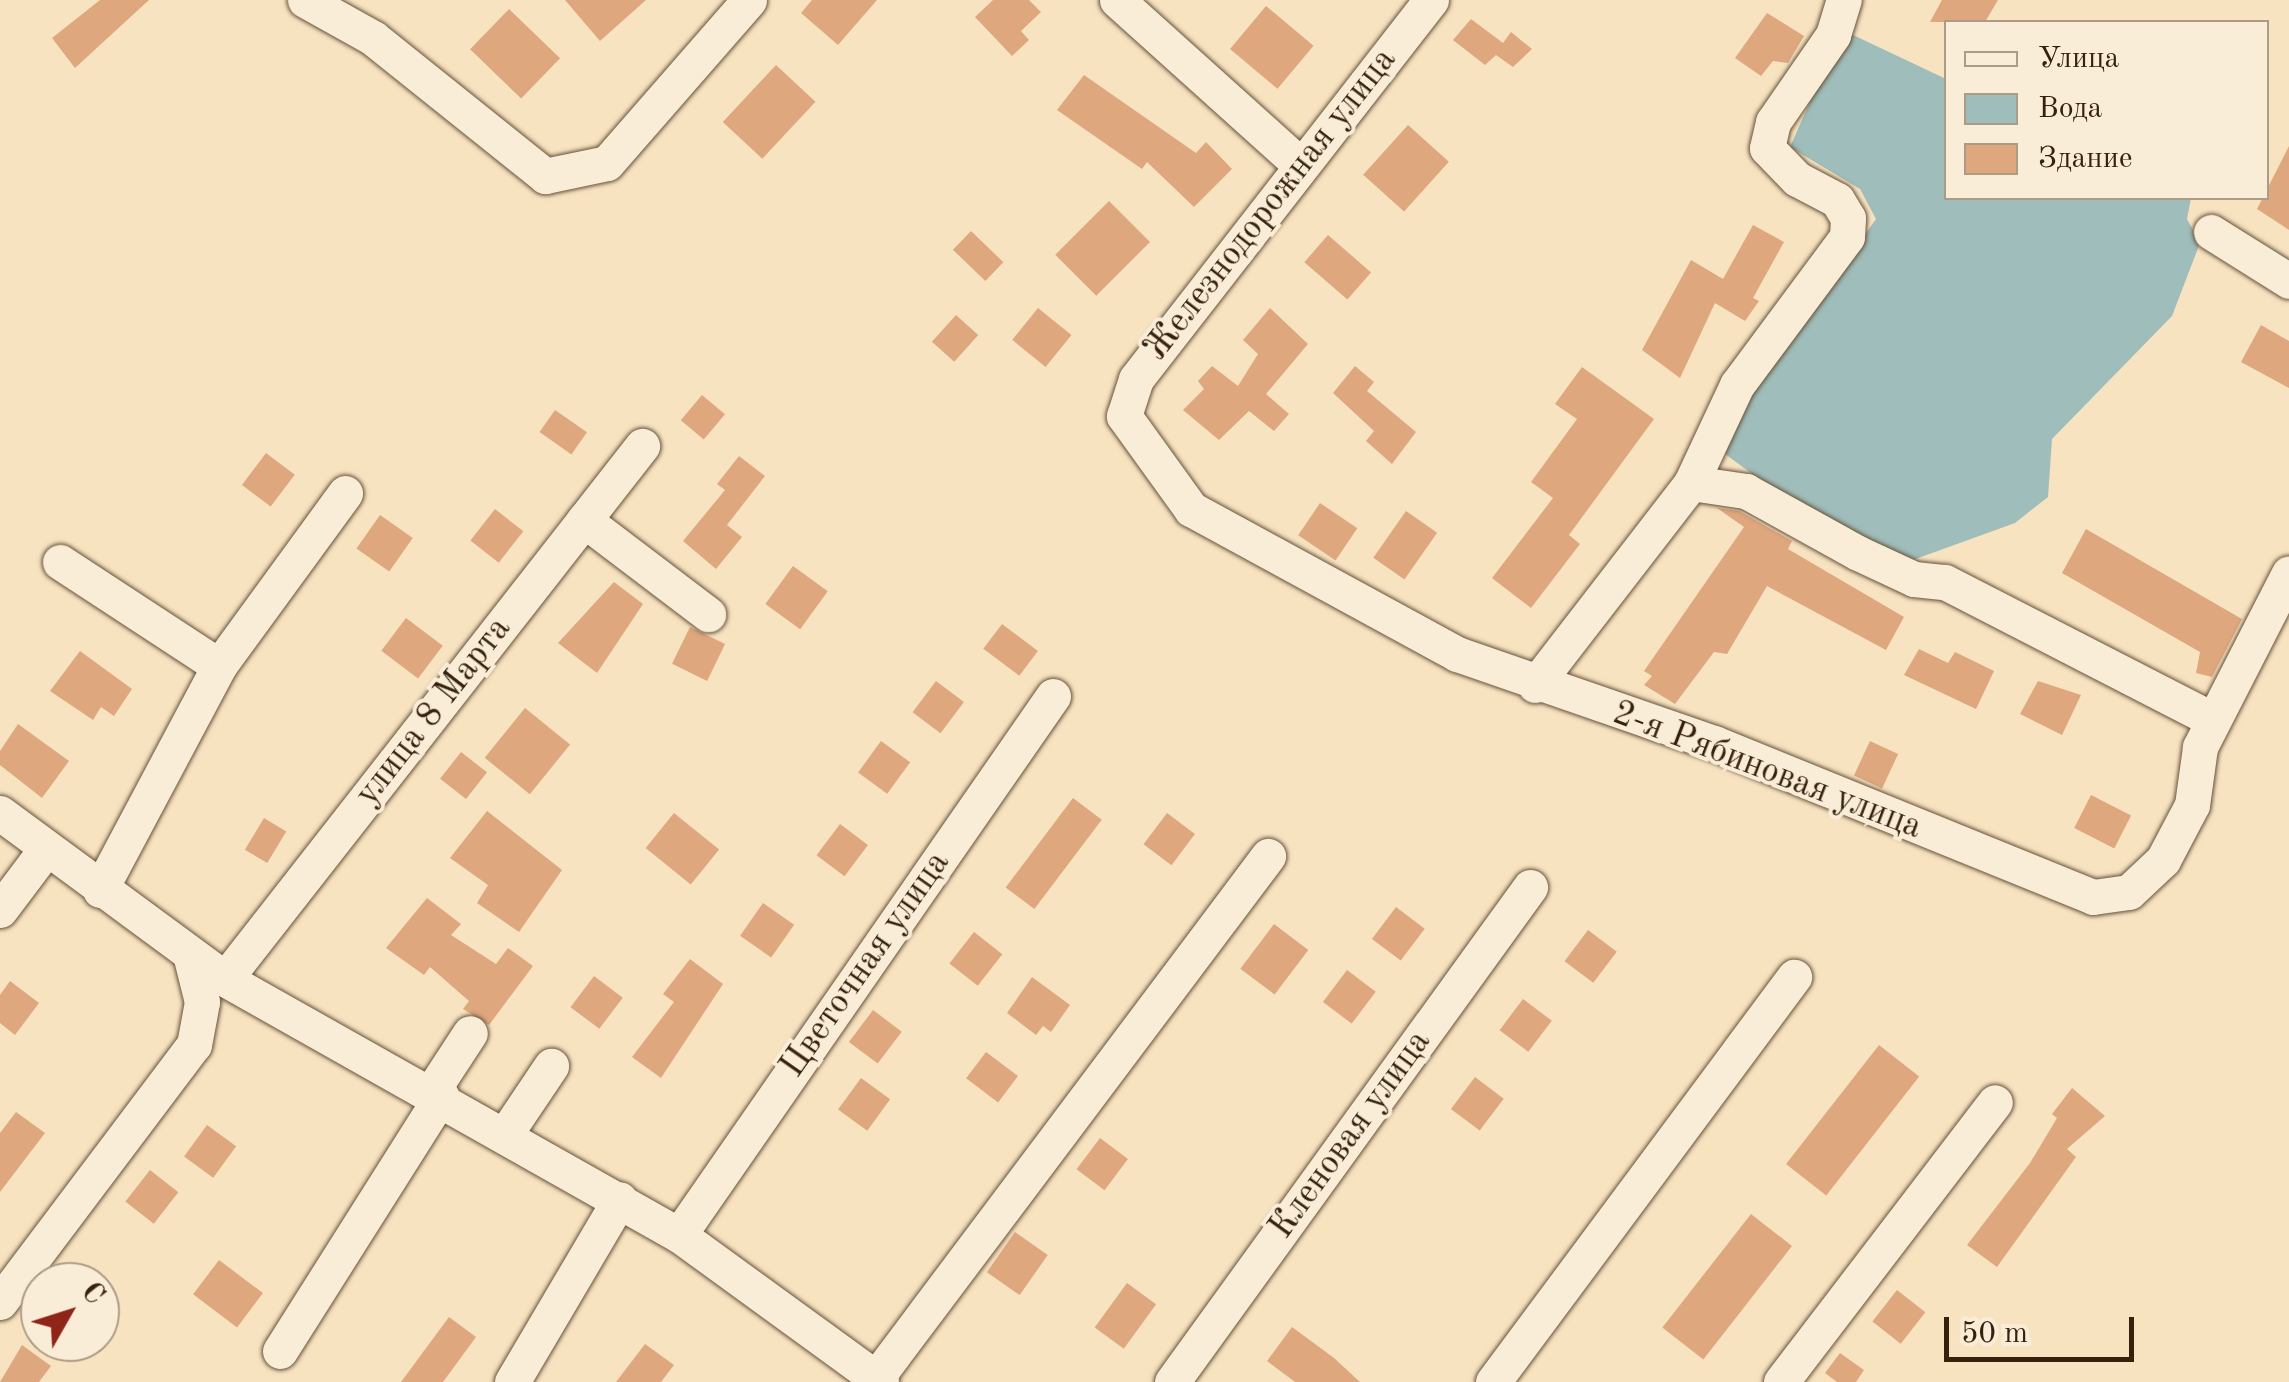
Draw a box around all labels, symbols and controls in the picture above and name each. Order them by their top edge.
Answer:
legend [1944,20,2269,200]
street label: Железнодорожная улица [1136,40,1406,370]
text: Улица [2038,44,2119,74]
text: Вода [2038,94,2102,124]
text: Здание [2038,144,2133,174]
street label: улица 8 Марта [347,609,521,815]
street label: 2-я Рябиновая улица [1607,693,1927,849]
street label: Цветочная улица [772,844,960,1086]
street label: Кленовая улица [1261,1023,1441,1247]
north arrow [20,1262,120,1362]
text: С [75,1278,108,1310]
scale bar [1949,1297,2139,1359]
text: 50 m [1961,1319,2028,1349]

